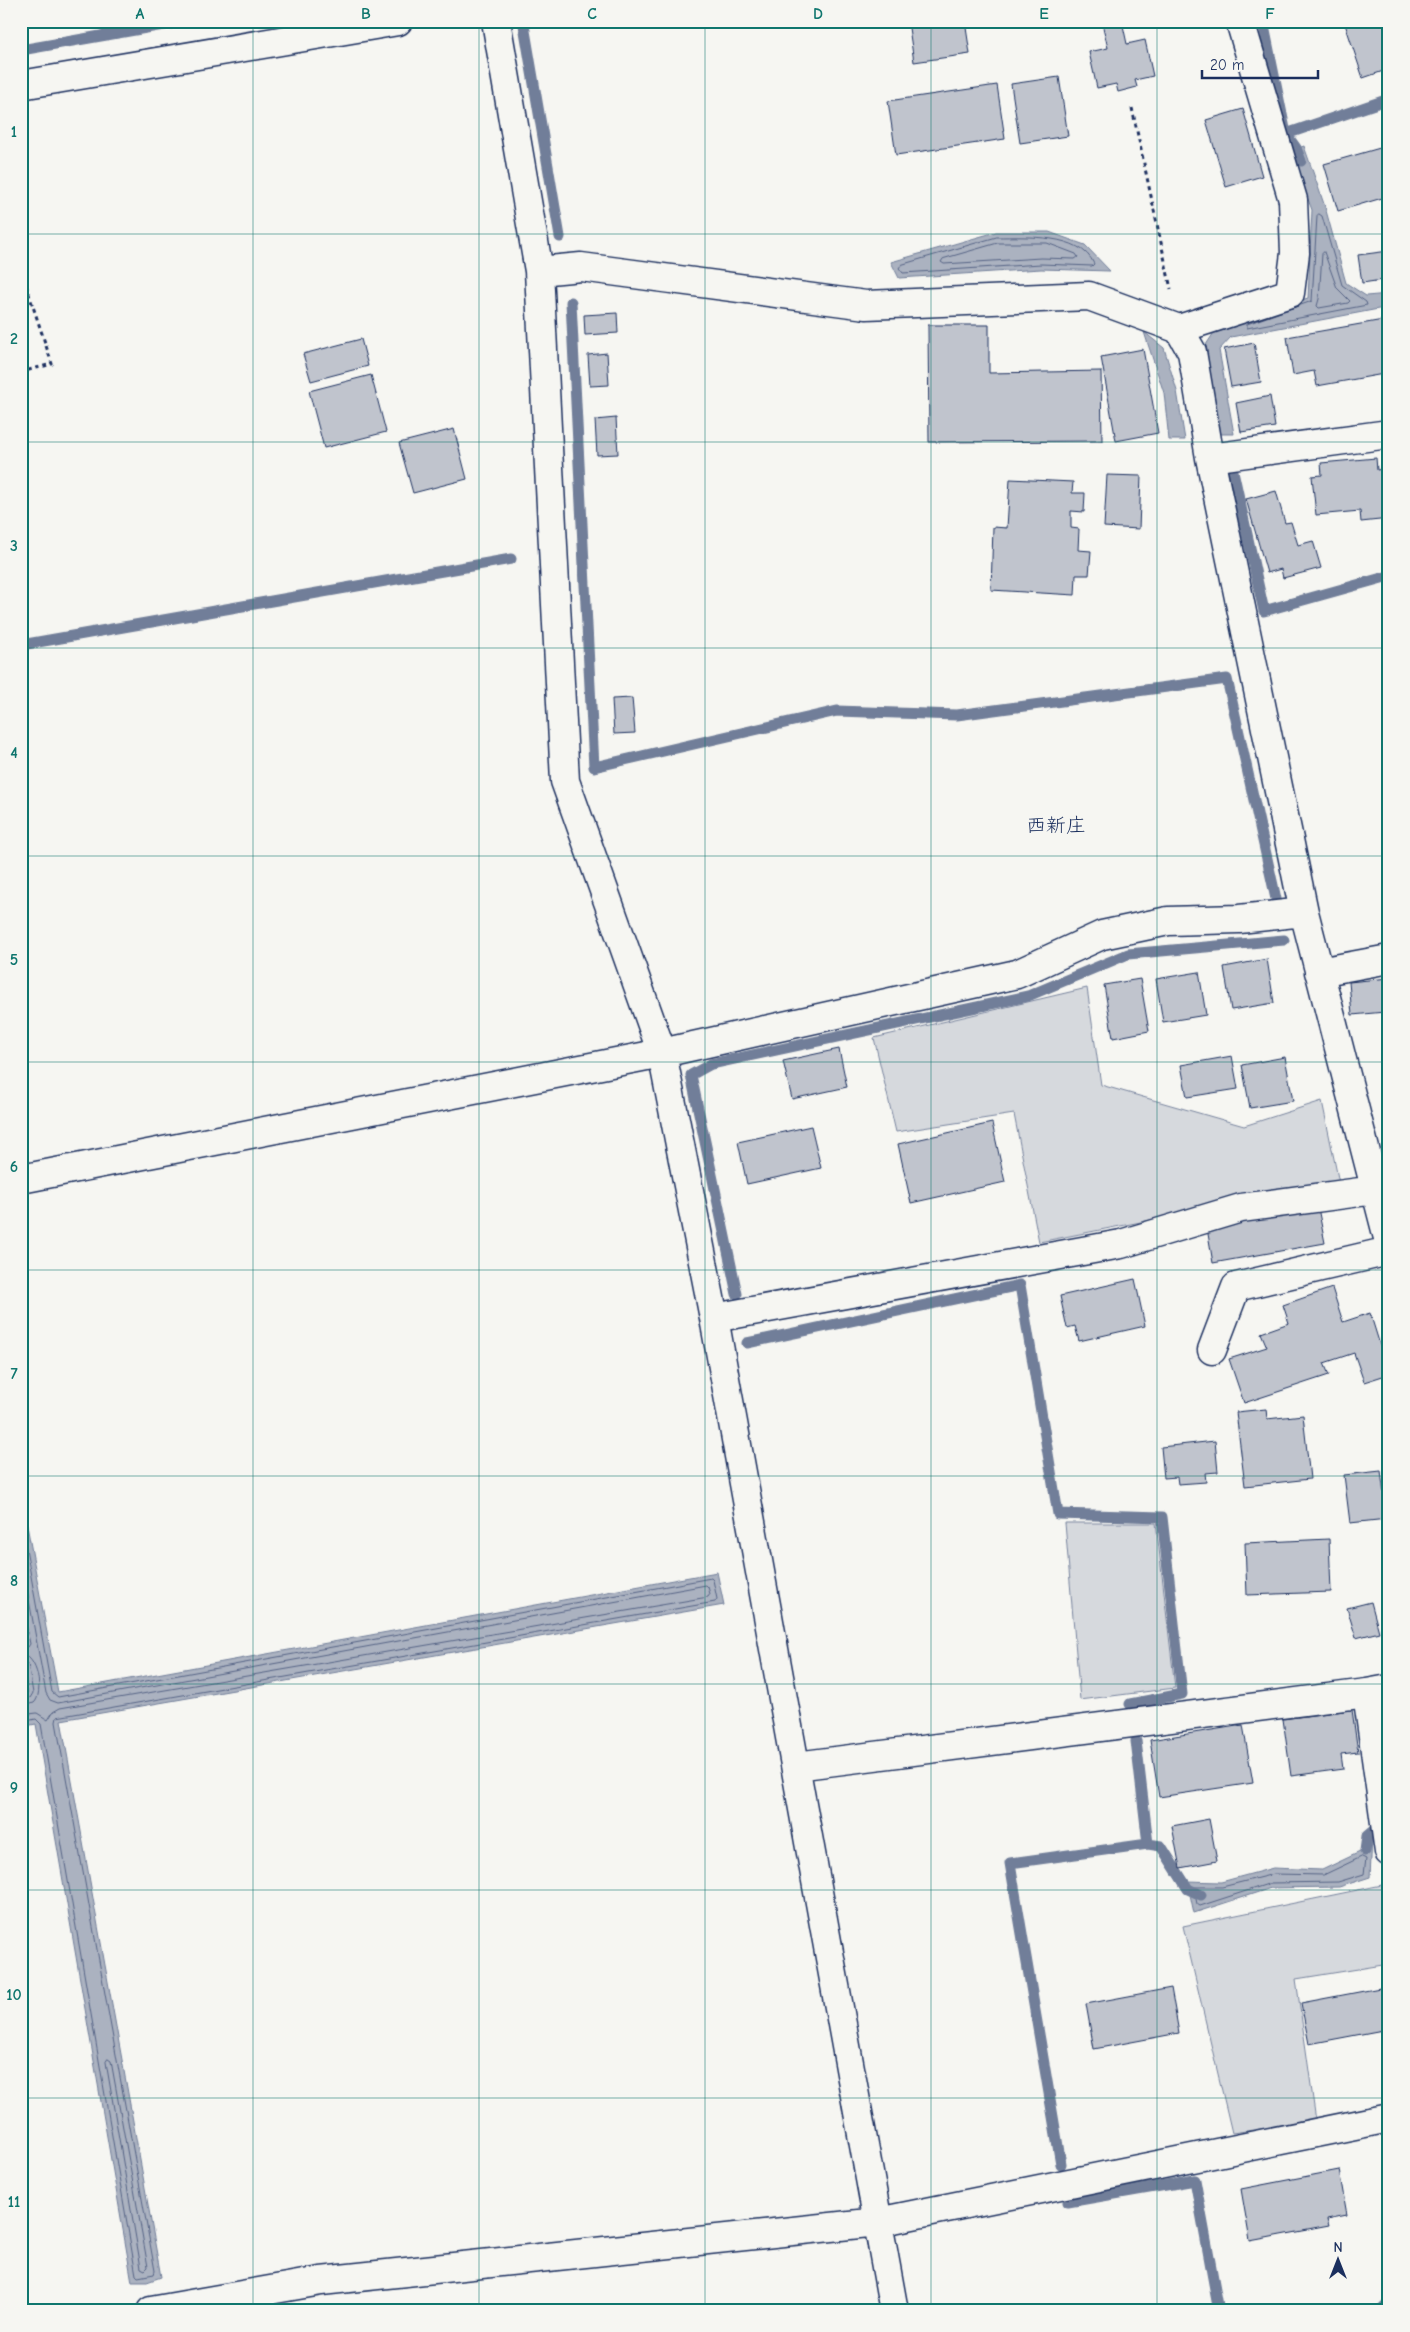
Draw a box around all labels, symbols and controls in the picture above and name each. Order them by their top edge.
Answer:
text: A [136,5,145,23]
text: B [361,5,371,23]
text: C [587,5,597,23]
text: D [813,5,823,23]
text: E [1039,5,1049,23]
text: F [1265,5,1275,23]
scale bar [1202,48,1319,80]
text: 20 m [1210,56,1244,74]
text: 1 [11,123,17,141]
text: 2 [10,330,18,348]
text: 3 [10,537,18,555]
text: 4 [10,744,18,762]
district label: 西新庄 [1026,814,1086,837]
text: 5 [10,951,18,969]
text: 6 [10,1158,18,1176]
text: 7 [10,1365,18,1383]
text: 8 [10,1572,18,1590]
text: 9 [10,1779,18,1797]
text: 10 [6,1986,22,2004]
text: 11 [8,2193,20,2211]
north arrow [1312,2234,1362,2284]
text: N [1333,2239,1343,2256]

